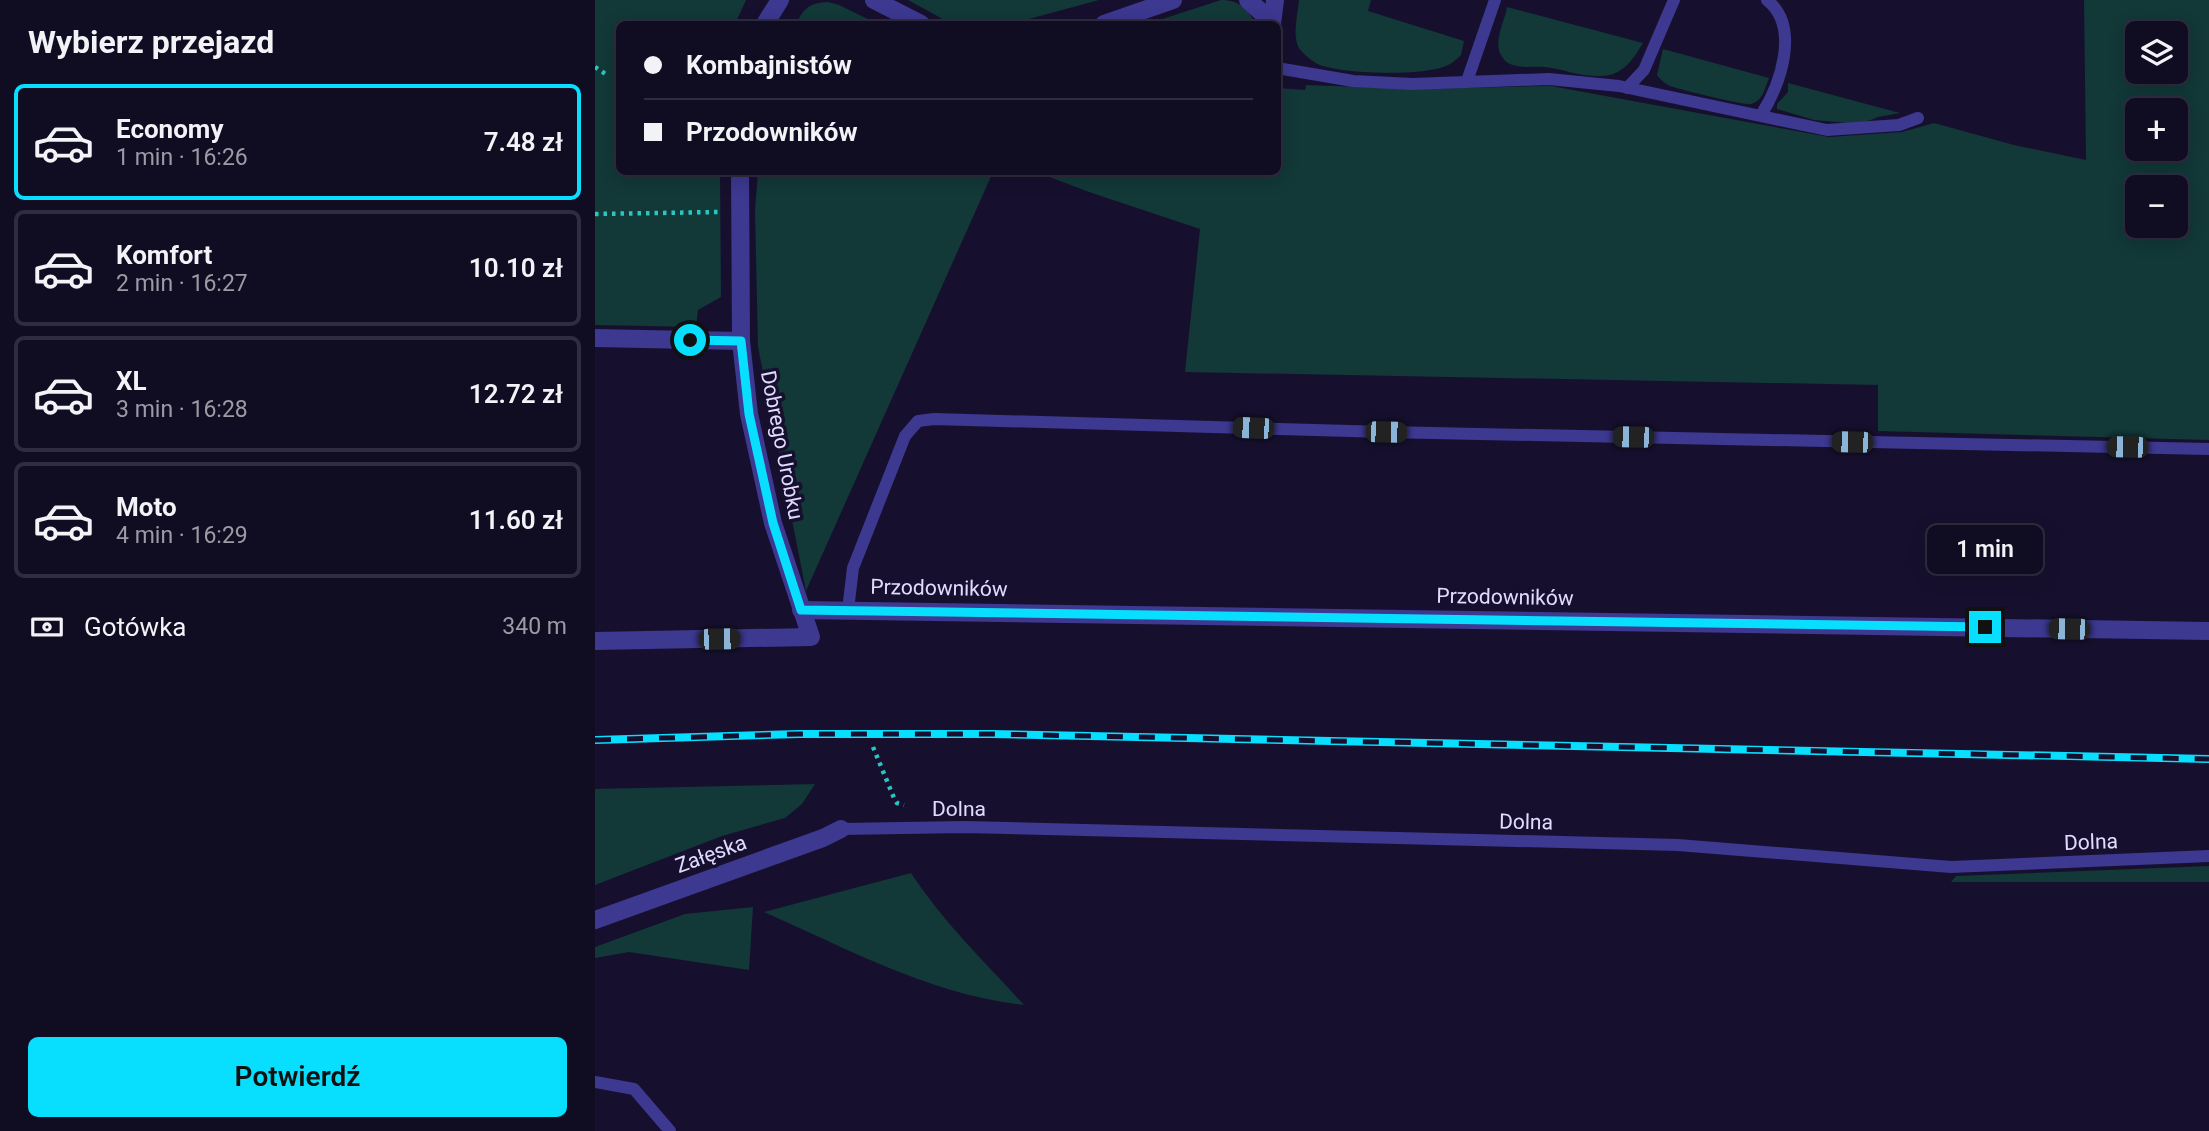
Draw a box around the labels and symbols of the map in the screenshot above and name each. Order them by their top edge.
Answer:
route start [674,324,706,356]
street label: Dobrego Urobku [756,369,808,521]
car [1232,417,1275,439]
car [1365,421,1408,443]
car [1612,426,1655,448]
car [1831,431,1874,453]
car [2106,436,2149,458]
callout: 1 min [1927,526,2043,574]
street label: Przodowników [870,575,1008,601]
street label: Przodowników [1436,584,1574,610]
route end [1969,611,2001,643]
car [2048,618,2091,640]
car [698,628,741,650]
street label: Dolna [932,797,986,821]
street label: Dolna [1499,810,1553,834]
street label: Dolna [2064,829,2118,855]
street label: Załęska [672,830,750,878]

